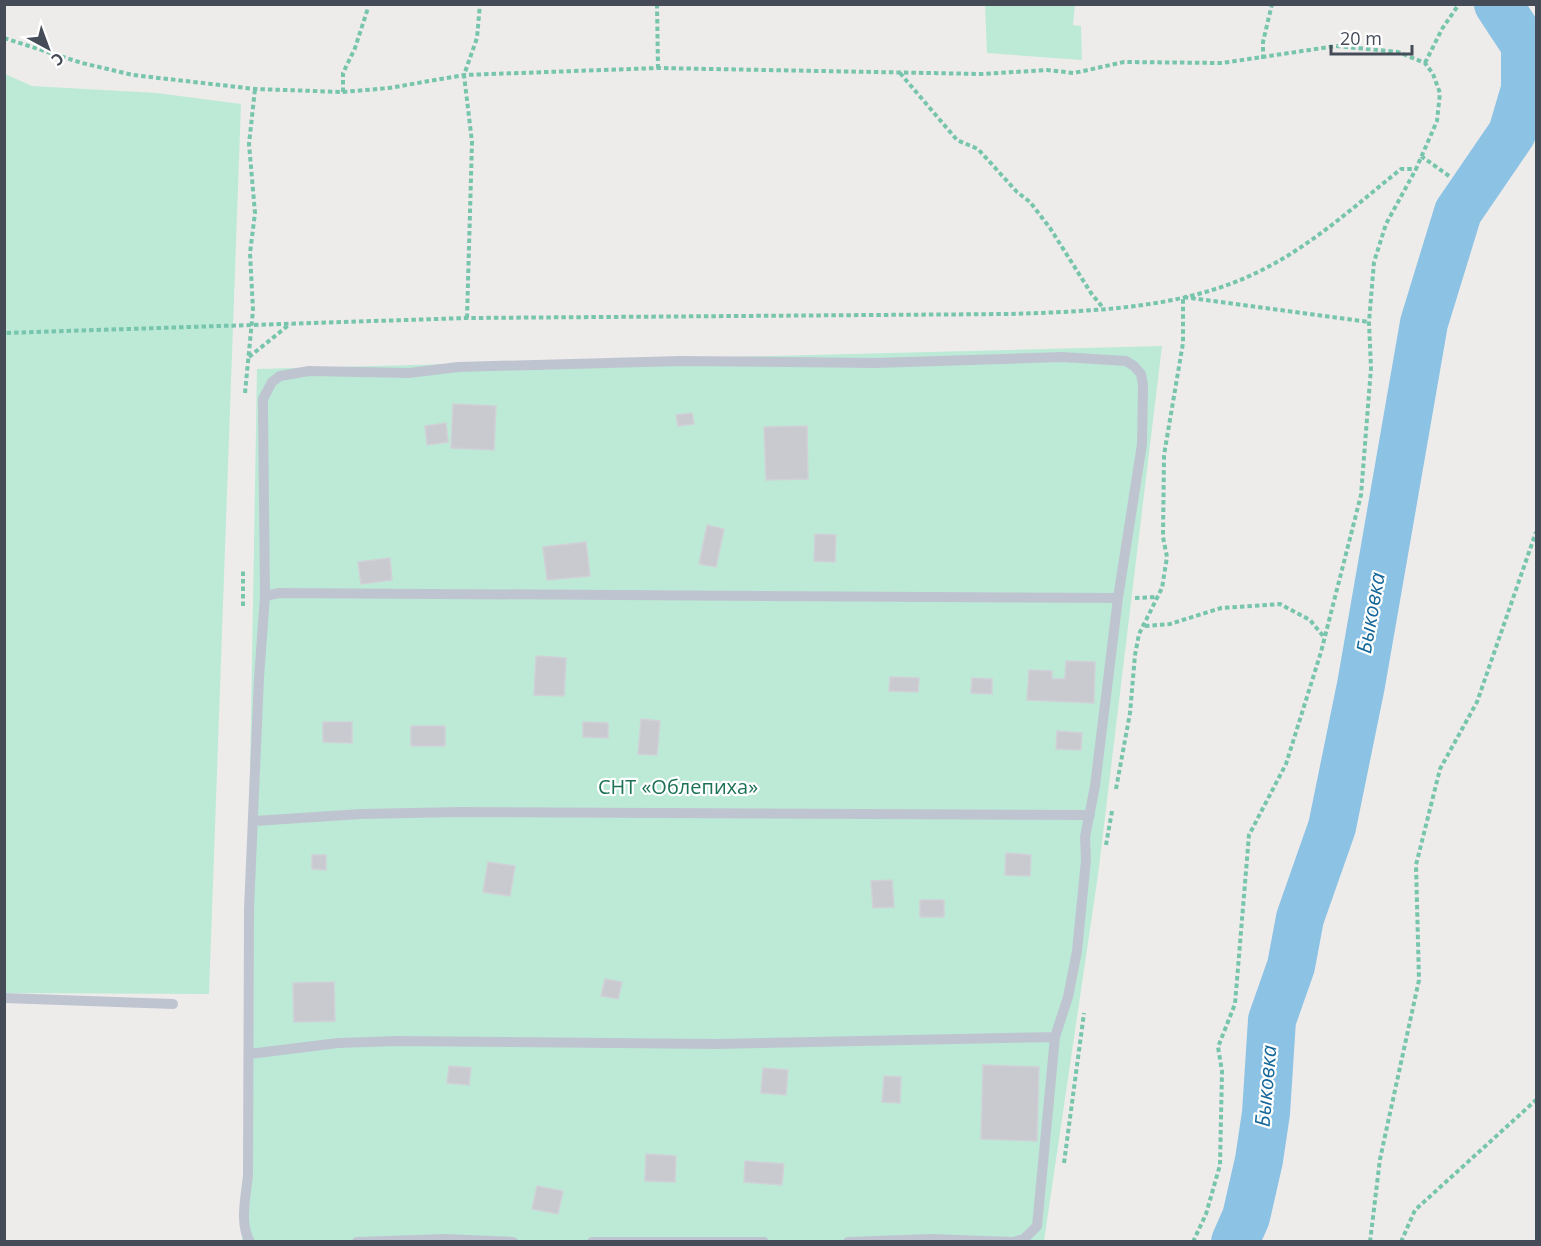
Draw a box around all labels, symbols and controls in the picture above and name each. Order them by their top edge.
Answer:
north arrow [18,18,78,78]
scale bar [1331,18,1412,56]
text: 20 m [1340,26,1382,50]
text: С [47,48,69,71]
water label: Быковка [1349,570,1391,656]
park label: СНТ «Облепиха» [598,773,758,800]
water label: Быковка [1247,1044,1283,1128]

